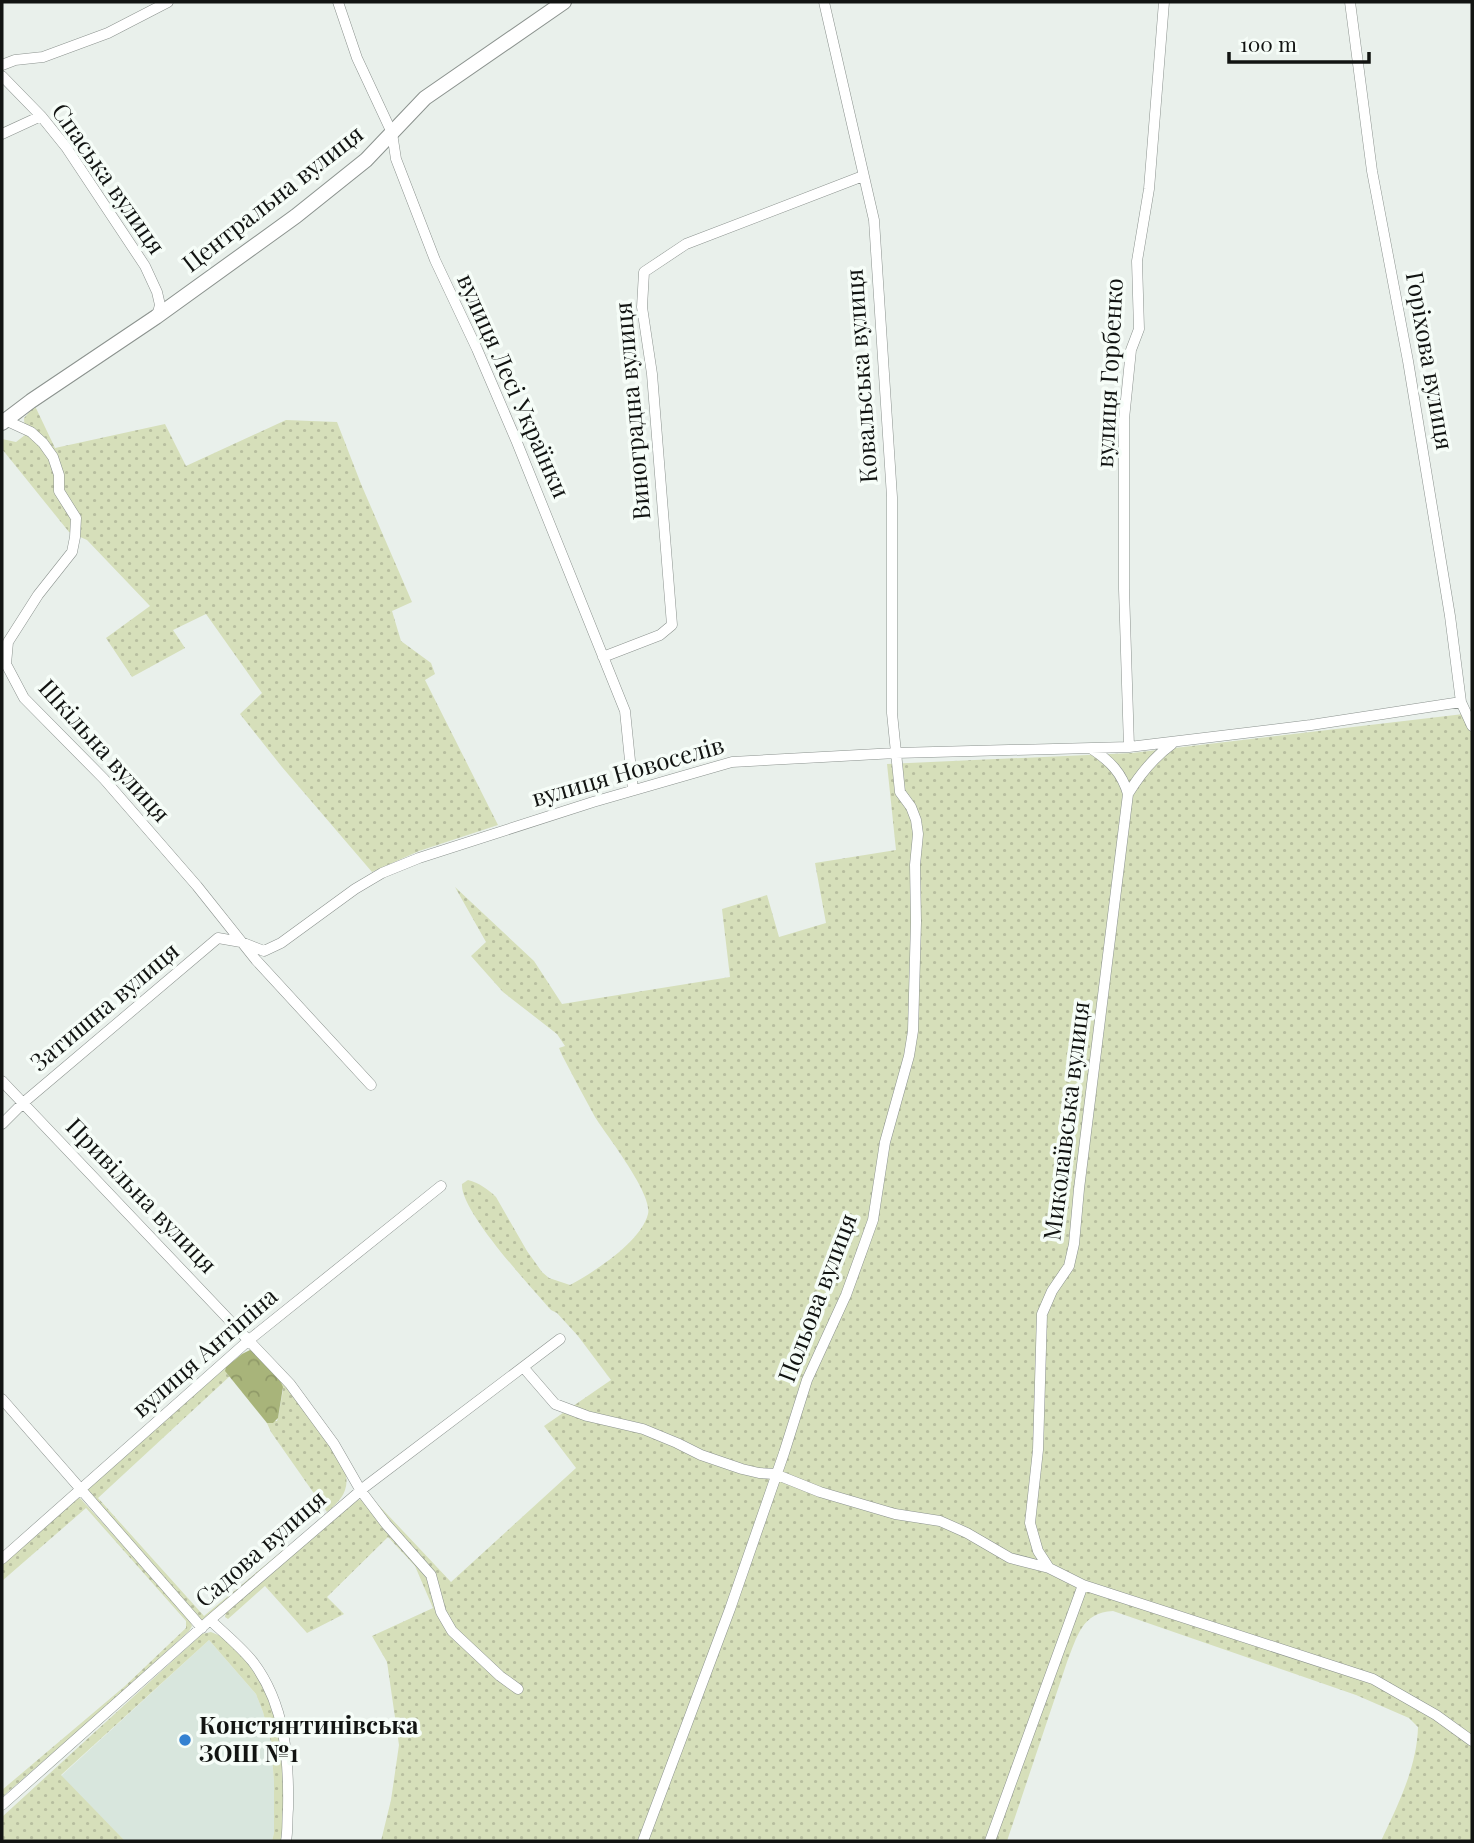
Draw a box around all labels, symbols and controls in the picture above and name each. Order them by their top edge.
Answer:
scale bar [1229,21,1369,65]
text: 100 m [1240,29,1297,57]
street label: Спаська вулиця [46,96,174,260]
street label: Центральна вулиця [175,117,369,278]
street label: вулиця Лесі Українки [451,268,579,502]
street label: Ковальська вулиця [837,268,883,484]
street label: Горіхова вулиця [1400,269,1462,452]
street label: вулиця Горбенко [1087,277,1129,469]
street label: Виноградна вулиця [606,301,656,521]
street label: Шкільна вулиця [33,671,178,828]
street label: вулиця Новоселів [528,727,727,813]
street label: Затишна вулиця [23,934,185,1077]
street label: Миколаївська вулиця [1034,999,1096,1242]
street label: Привільна вулиця [60,1110,225,1279]
street label: Польова вулиця [769,1208,863,1386]
street label: вулиця Антіпіна [124,1279,283,1424]
street label: Садова вулиця [187,1482,332,1613]
place label: Констянтинівська ЗОШ №1 [199,1708,419,1768]
marker: Констянтинівська ЗОШ №1 [177,1732,193,1748]

